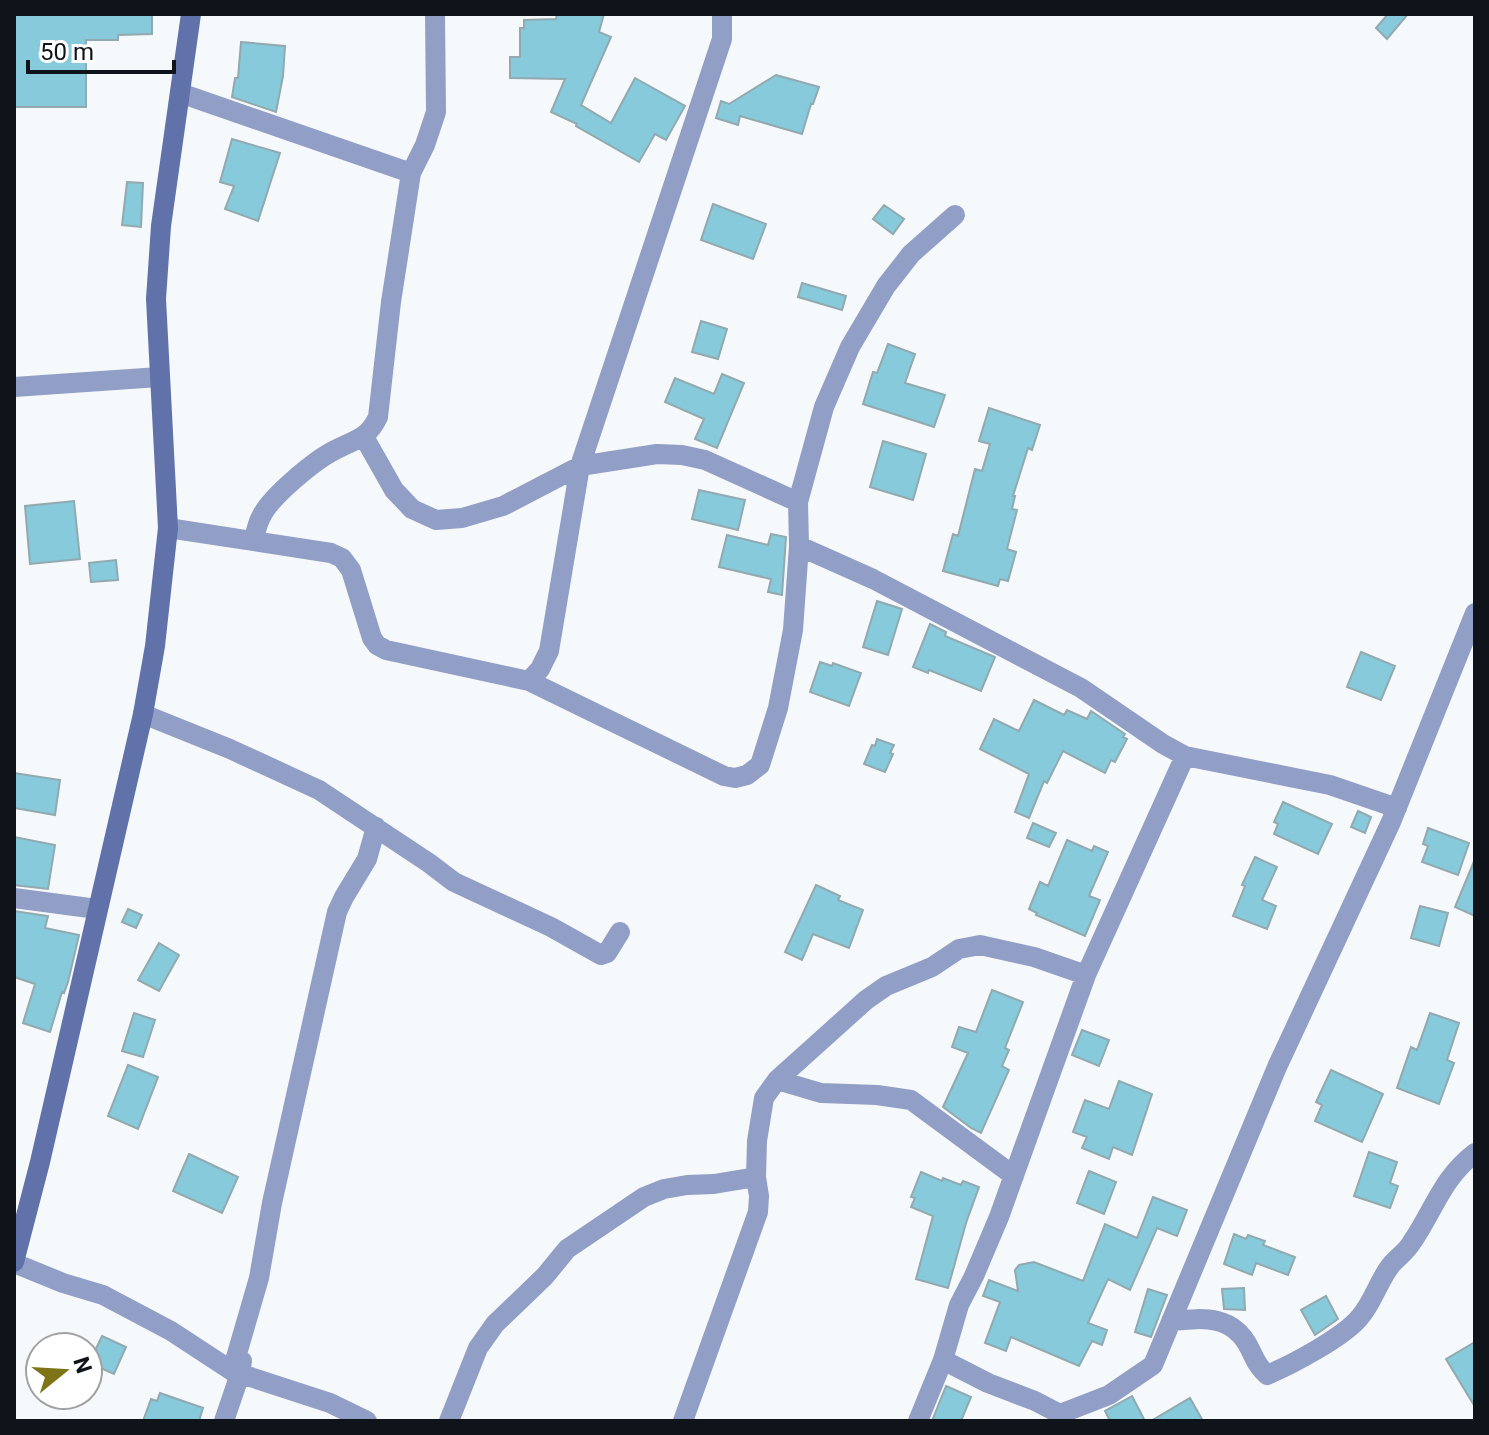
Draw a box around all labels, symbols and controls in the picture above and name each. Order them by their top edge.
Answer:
scale bar [28,24,174,74]
text: 50 m [40,38,94,66]
north arrow [24,1331,104,1411]
text: N [68,1354,97,1376]

